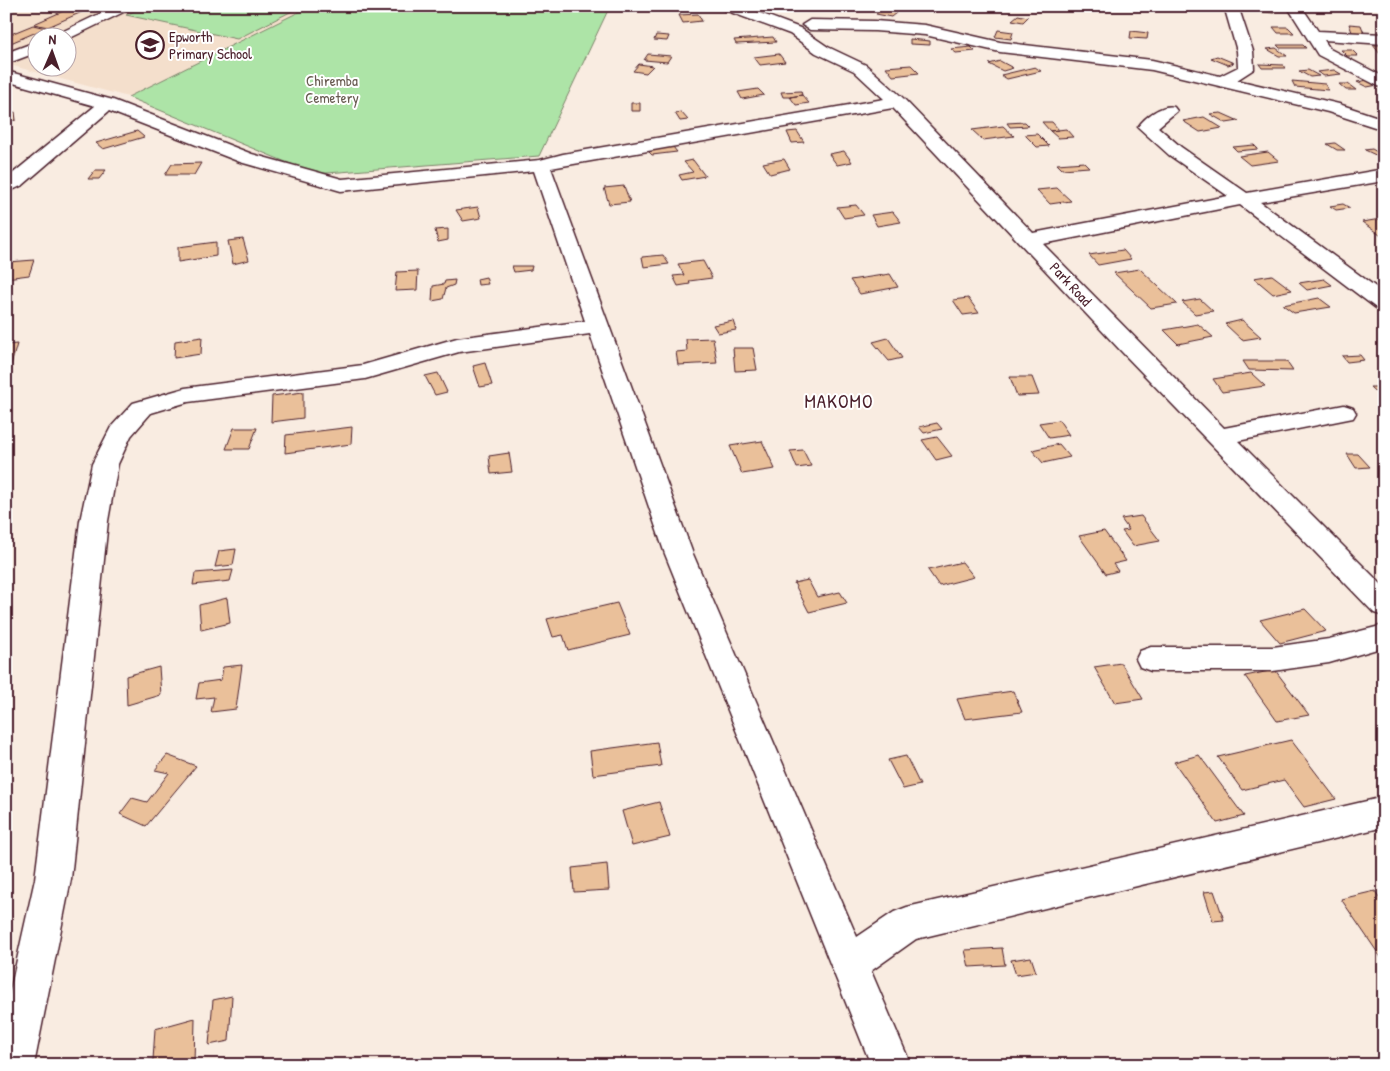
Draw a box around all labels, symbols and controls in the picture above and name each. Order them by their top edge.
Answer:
place label: Epworth Primary School [169,26,252,64]
north arrow [28,28,78,78]
text: N [48,29,57,48]
school or university icon: Epworth Primary School [135,30,165,60]
park label: Chiremba Cemetery [305,70,359,108]
street label: Park Road [1045,257,1097,311]
district label: MAKOMO [805,388,873,414]

